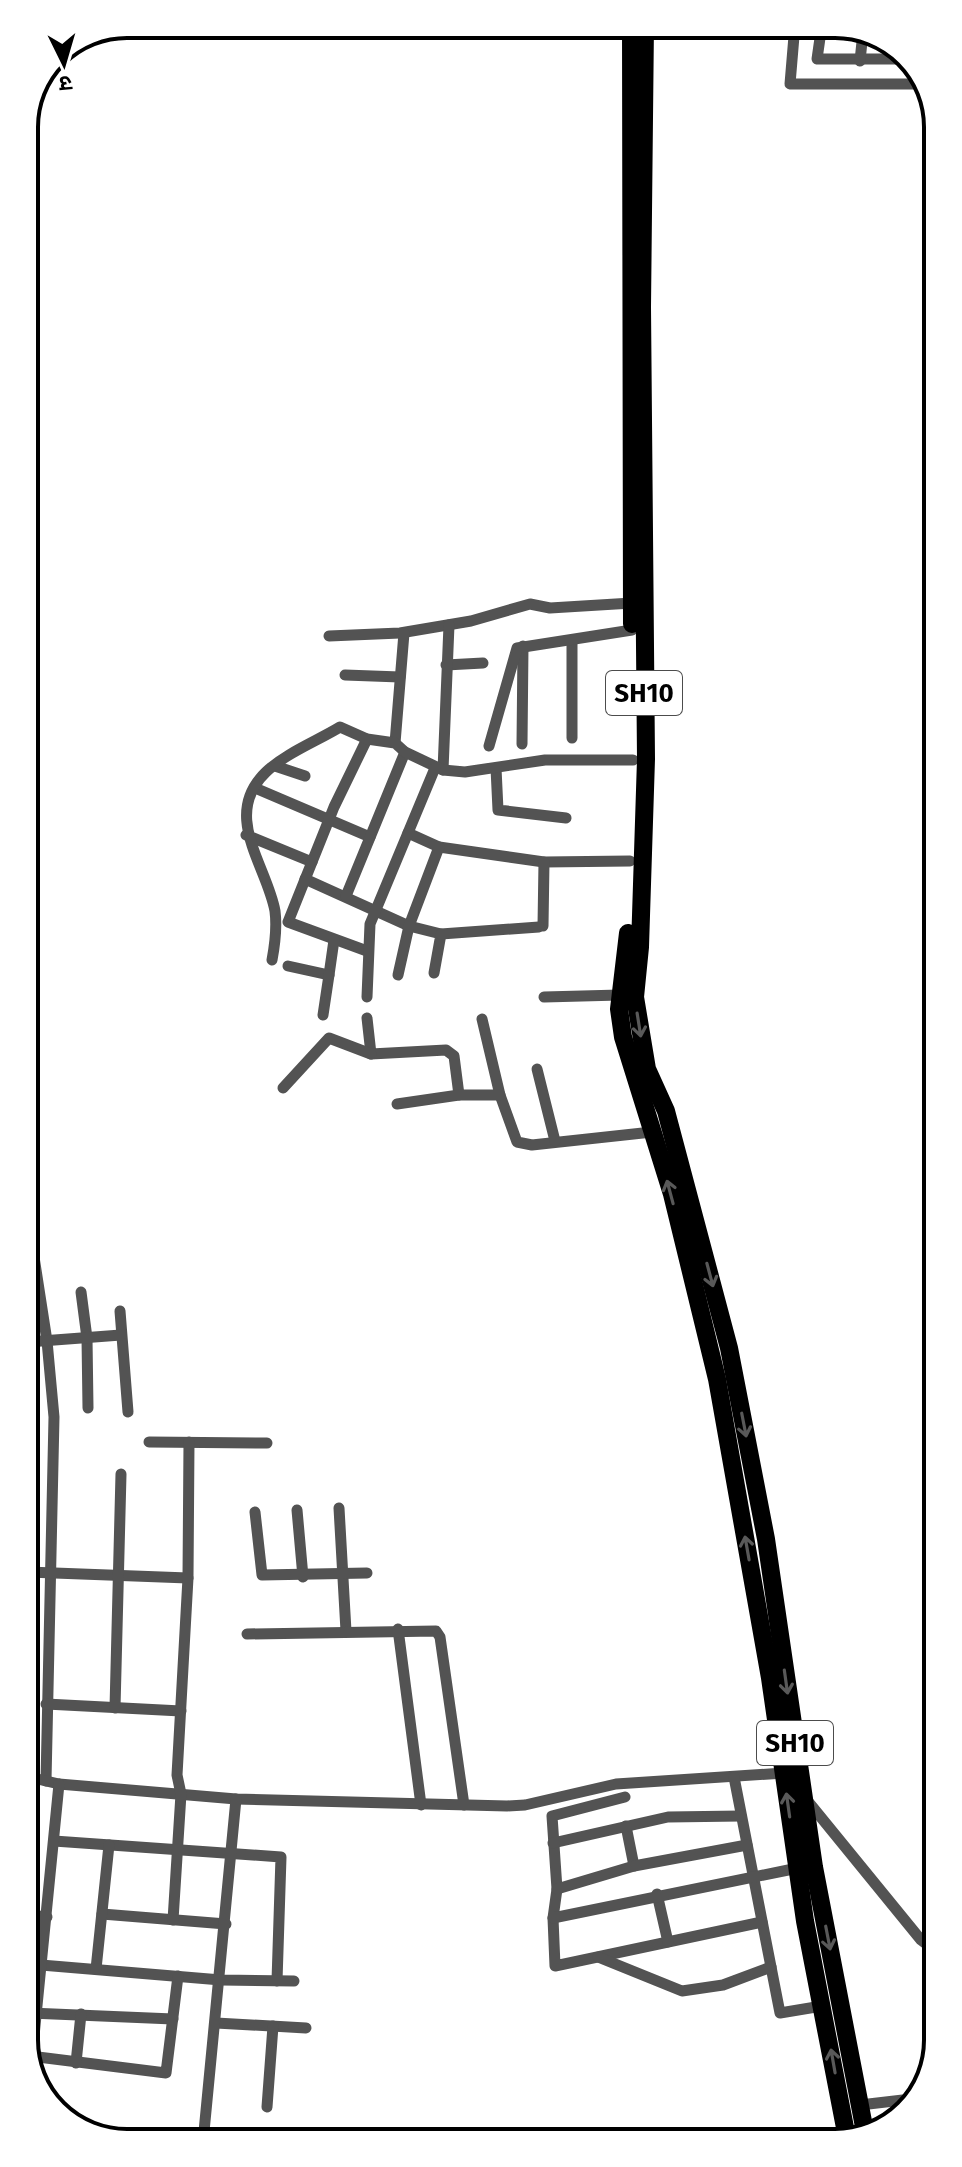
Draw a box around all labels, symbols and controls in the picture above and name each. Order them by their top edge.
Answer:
north arrow [24,24,104,104]
text: उ [57,69,73,98]
road number: SH10 [606,671,682,715]
one-way arrow [632,1012,647,1038]
one-way arrow [662,1180,677,1206]
one-way arrow [704,1261,719,1287]
one-way arrow [737,1412,752,1437]
one-way arrow [738,1536,753,1561]
one-way arrow [779,1668,794,1694]
road number: SH10 [757,1721,833,1765]
one-way arrow [780,1793,795,1818]
one-way arrow [821,1925,836,1950]
one-way arrow [824,2049,839,2074]

